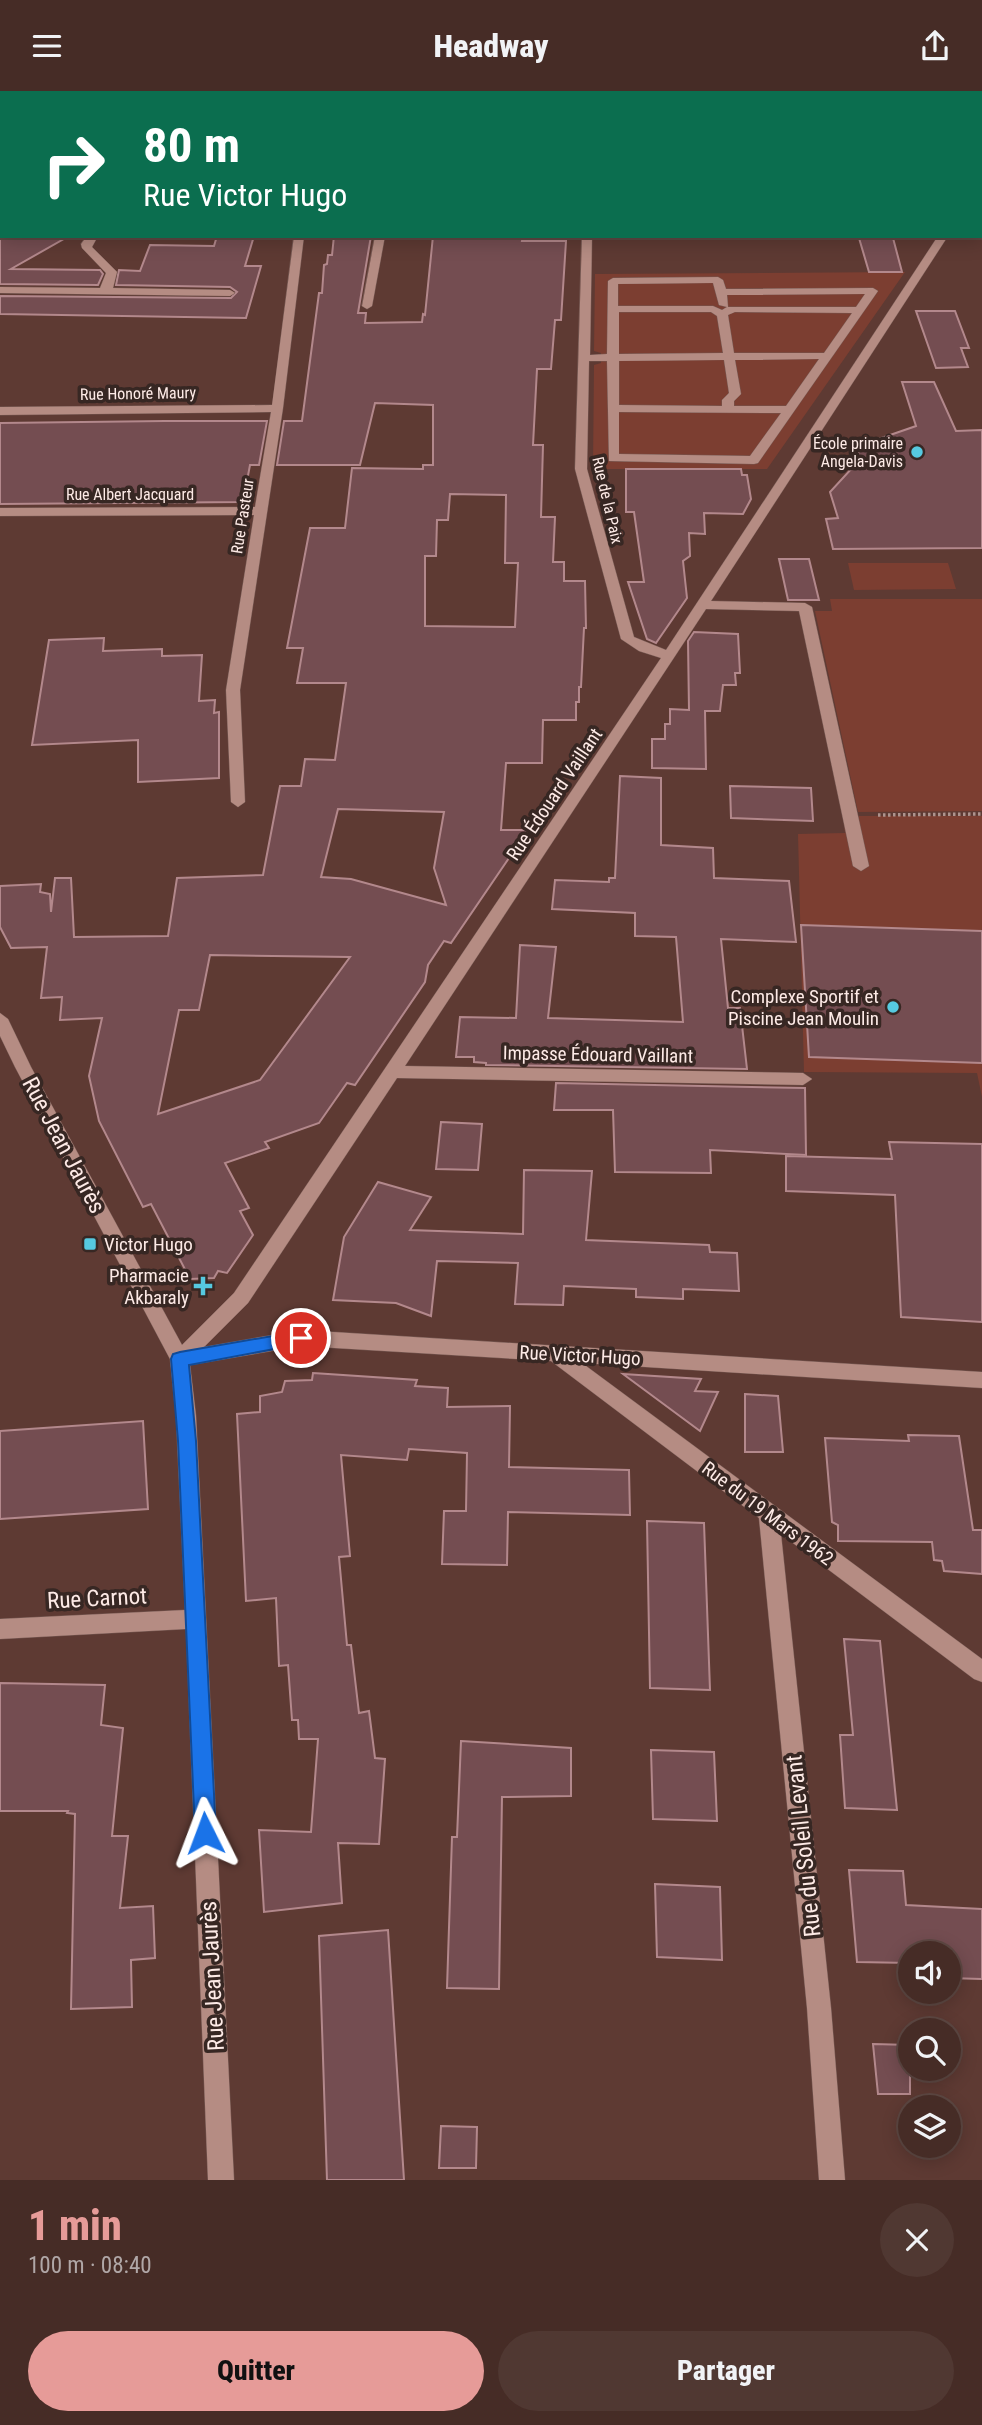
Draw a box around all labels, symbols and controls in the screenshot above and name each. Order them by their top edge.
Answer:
icon: menu [28,27,66,65]
text: Headway [433,27,549,65]
icon: share [916,27,954,65]
text: 80 m [143,117,240,174]
icon: right [28,119,119,210]
text: Rue Victor Hugo [143,176,347,214]
street label: Rue Honoré Maury [80,383,197,404]
place label: École primaire Angela-Davis [813,434,903,471]
marker: École primaire Angela-Davis [909,444,925,460]
street label: Rue de la Paix [588,455,627,545]
street label: Rue Pasteur [227,477,258,555]
street label: Rue Albert Jacquard [66,485,194,504]
street label: Rue Édouard Vaillant [502,724,607,865]
place label: Complexe Sportif et Piscine Jean Moulin [728,985,879,1030]
marker: Complexe Sportif et Piscine Jean Moulin [885,999,901,1015]
street label: Impasse Édouard Vaillant [503,1041,693,1068]
street label: Rue Jean Jaurès [16,1073,111,1218]
place label: Victor Hugo [104,1233,193,1256]
marker: Victor Hugo [82,1236,98,1252]
place label: Pharmacie Akbaraly [109,1264,189,1309]
marker: Pharmacie Akbaraly [195,1278,211,1294]
pin [271,1308,331,1368]
icon: arrive [282,1319,320,1357]
street label: Rue Victor Hugo [519,1341,641,1370]
street label: Rue du 19 Mars 1962 [698,1457,838,1570]
street label: Rue Carnot [46,1582,148,1615]
street label: Rue du Soleil Levant [781,1754,826,1938]
position arrow [168,1796,242,1870]
street label: Rue Jean Jaurès [195,1900,230,2052]
map controls [898,1941,961,2158]
button: sound [898,1941,961,2004]
button: search [898,2018,961,2081]
button: layers [898,2095,961,2158]
text: 1 min [28,2201,122,2250]
button: close [880,2203,954,2277]
text: 100 m · 08:40 [28,2252,152,2279]
button: Quitter [28,2331,484,2411]
button: Partager [498,2331,954,2411]

